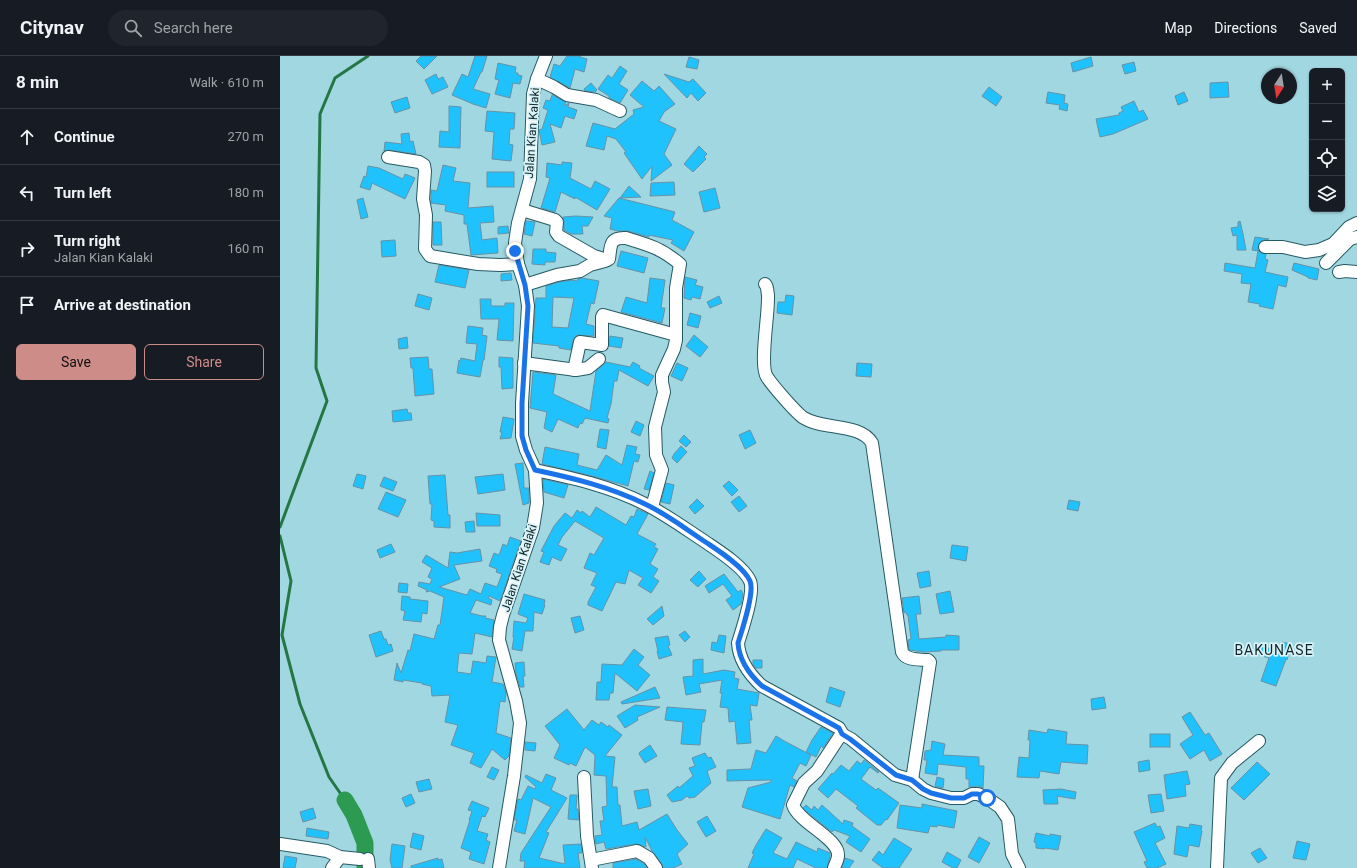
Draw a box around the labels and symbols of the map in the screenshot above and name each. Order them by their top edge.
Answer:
north arrow [1261,68,1297,104]
street label: Jalan Kian Kalaki [522,87,542,179]
route end [506,242,524,260]
street label: Jalan Kian Kalaki [498,522,540,614]
district label: BAKUNASE [1234,642,1314,658]
route start [978,789,996,807]

